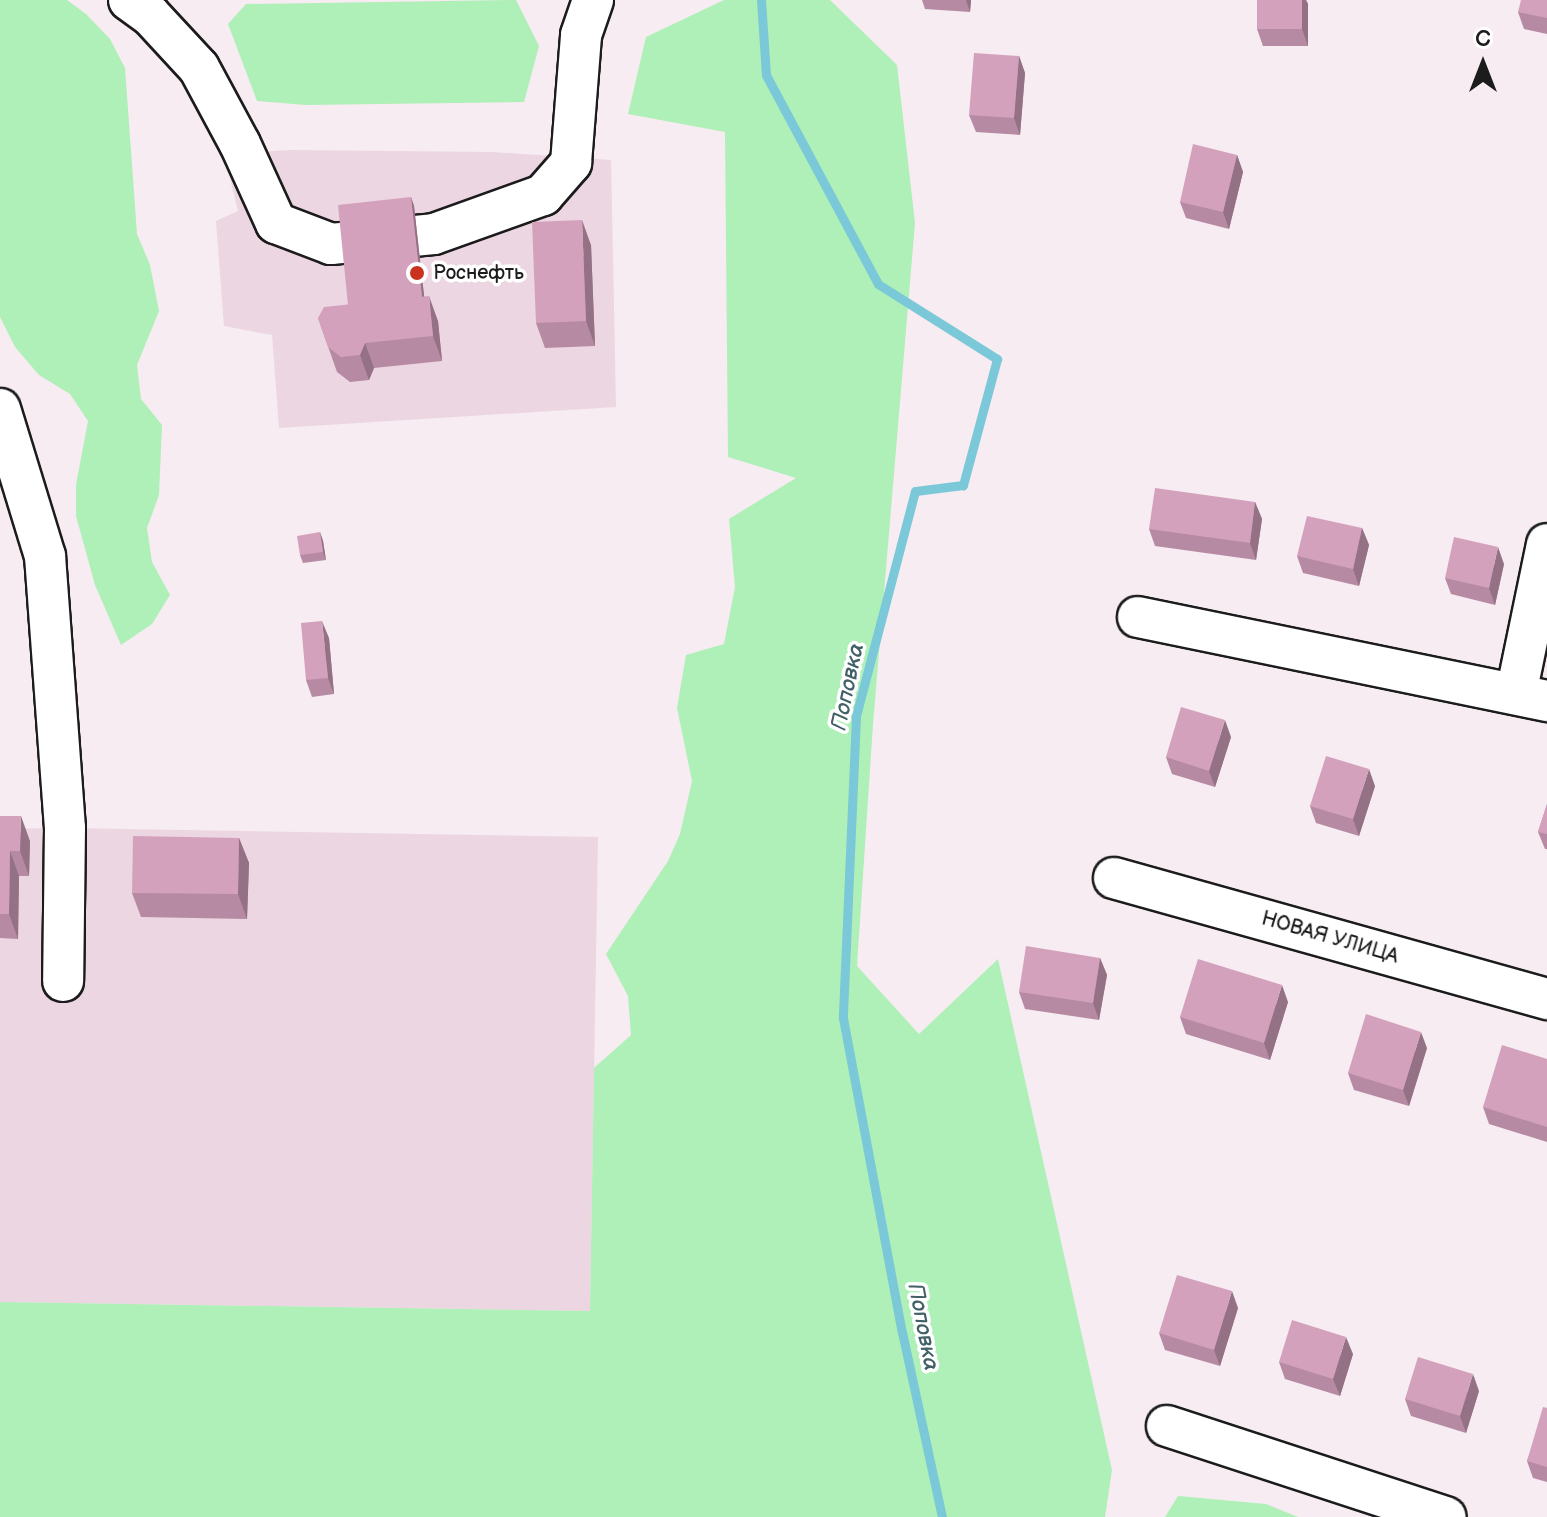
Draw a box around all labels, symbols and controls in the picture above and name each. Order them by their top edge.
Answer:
north arrow [1443,24,1523,104]
text: С [1475,26,1491,53]
place label: Роснефть [433,261,524,285]
marker: Роснефть [408,264,426,282]
water label: Поповка [826,641,870,733]
street label: НОВАЯ УЛИЦА [1259,907,1401,969]
water label: Поповка [902,1281,944,1373]

